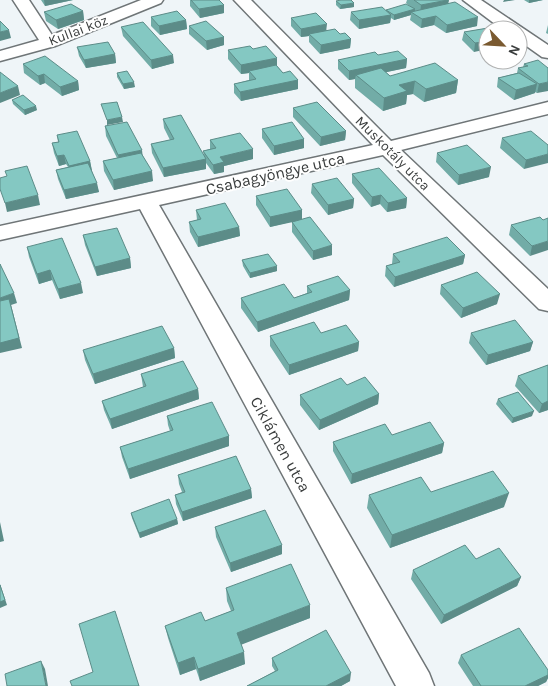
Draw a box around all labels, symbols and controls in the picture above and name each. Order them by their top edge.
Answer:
street label: Kullai köz [46,11,110,50]
north arrow [478,20,528,70]
text: N [505,42,524,58]
street label: Muskotály utca [352,112,434,194]
street label: Csabagyöngye utca [204,148,346,199]
street label: Ciklámen utca [246,393,315,495]

